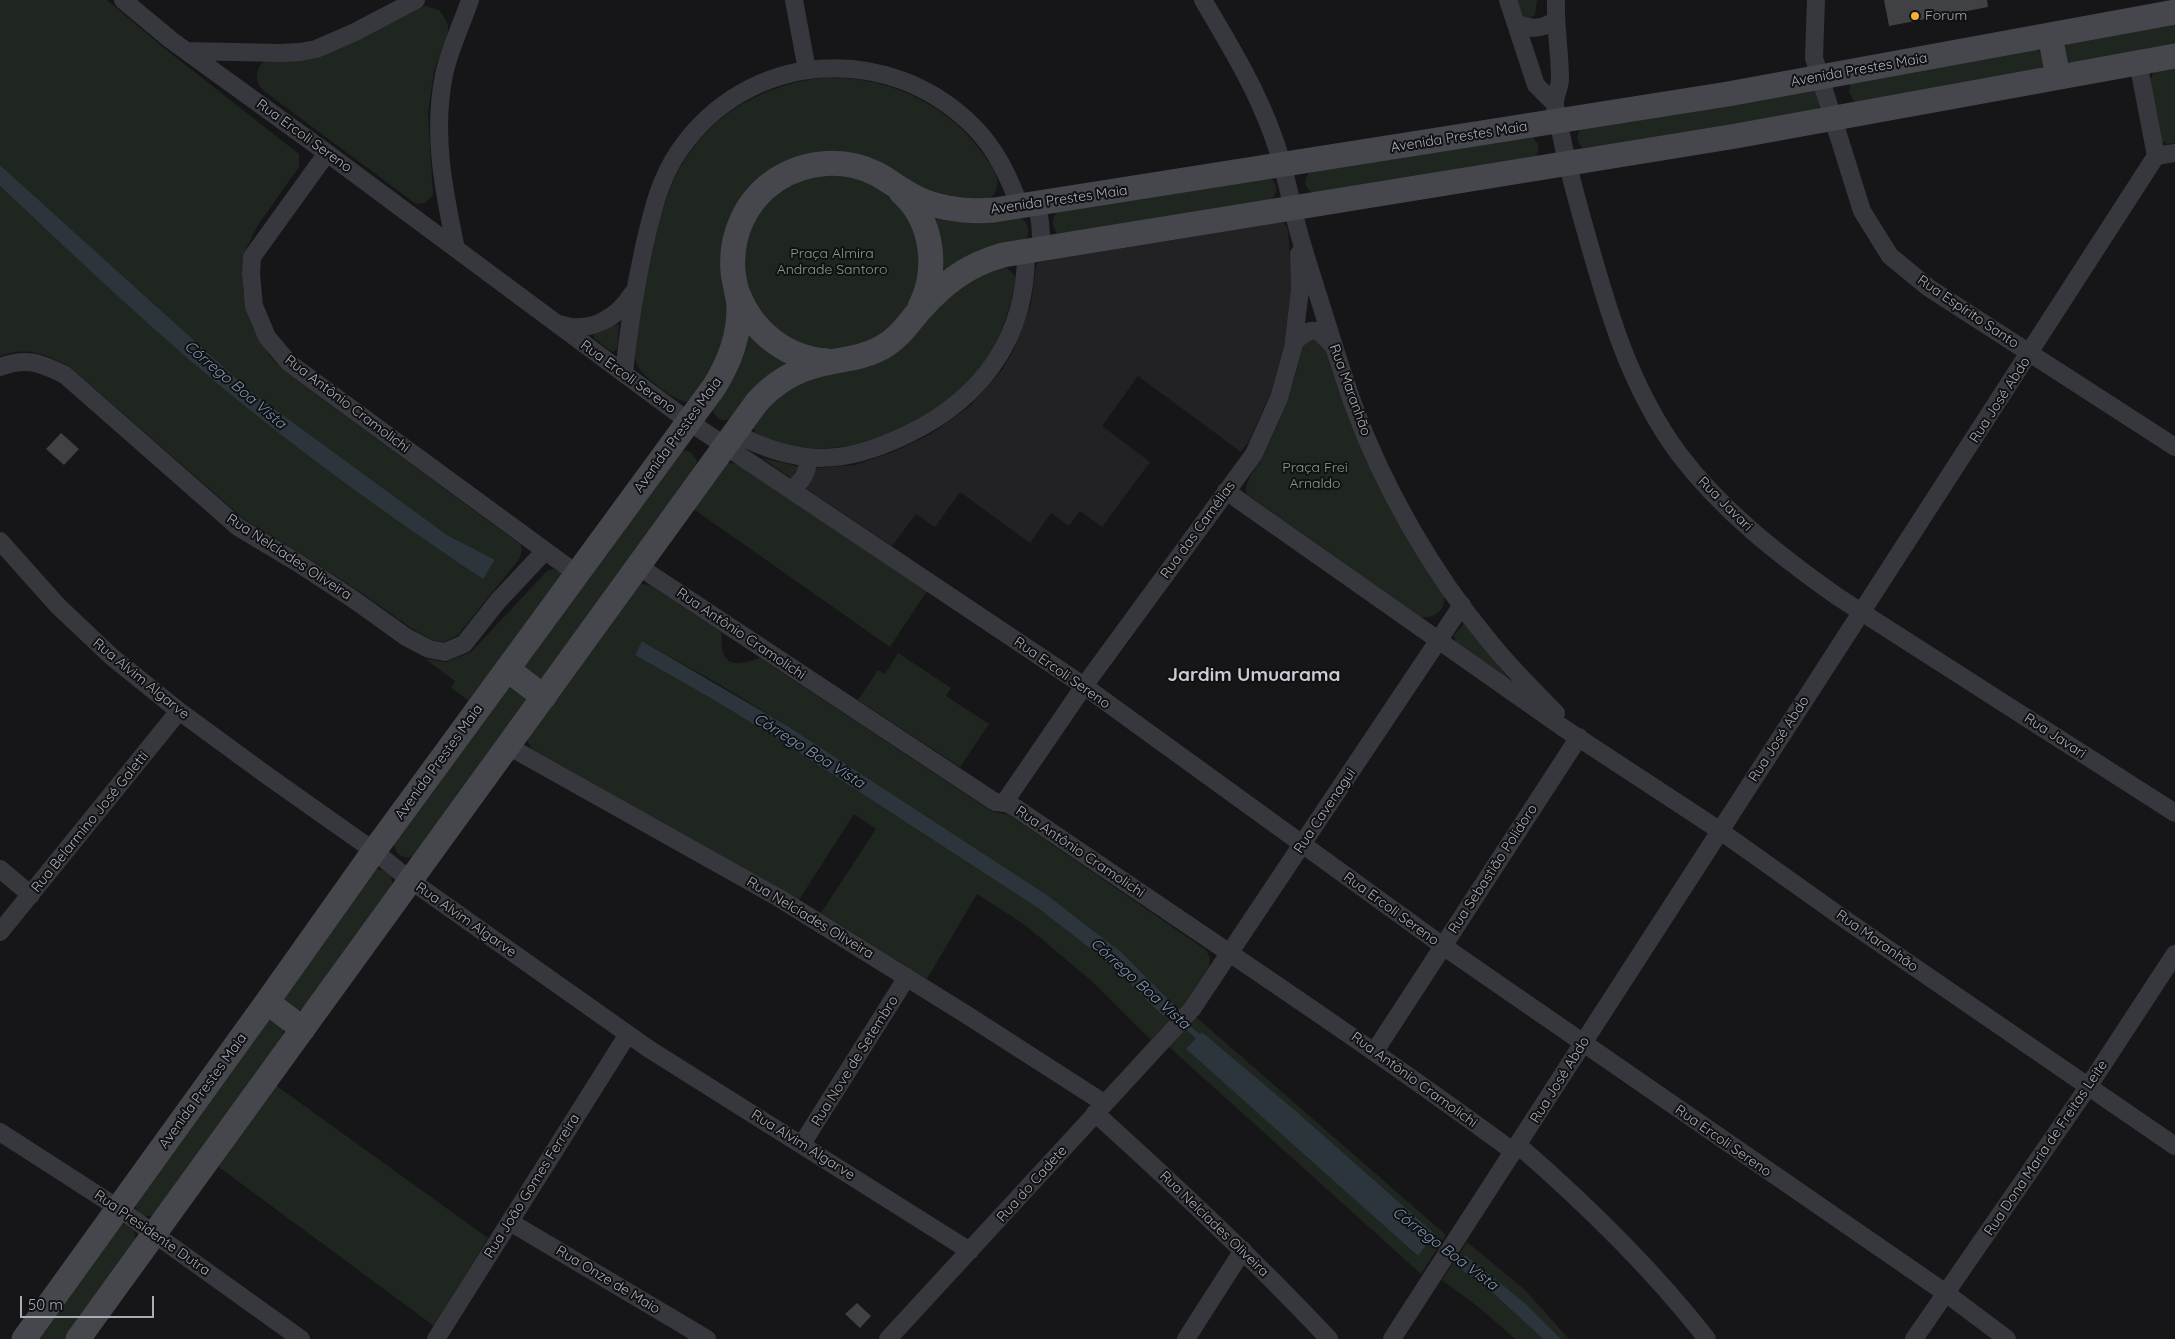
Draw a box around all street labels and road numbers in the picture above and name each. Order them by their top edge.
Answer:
street label: Avenida Prestes Maia [1789,50,1929,90]
street label: Rua Ercoli Sereno [253,96,355,176]
street label: Avenida Prestes Maia [1389,118,1529,156]
street label: Avenida Prestes Maia [989,182,1129,218]
street label: Rua Espírito Santo [1914,272,2022,352]
street label: Rua Ercoli Sereno [577,337,679,417]
street label: Rua Maranhão [1326,342,1374,438]
street label: Rua Antônio Cramolichi [281,352,413,456]
street label: Rua José Abdo [1966,354,2034,446]
street label: Avenida Prestes Maia [631,374,725,496]
street label: Rua Javari [1694,473,1756,535]
street label: Rua das Camélias [1157,478,1239,582]
street label: Rua Nelcíades Oliveira [224,510,354,604]
street label: Rua Antônio Cramolichi [673,585,809,683]
street label: Rua Ercoli Sereno [1011,634,1113,712]
street label: Rua Alvim Algarve [89,635,193,723]
street label: Rua José Abdo [1745,693,1813,785]
street label: Avenida Prestes Maia [392,701,486,823]
street label: Rua Javari [2021,710,2089,762]
street label: Rua Belarmino José Galetti [28,748,152,896]
street label: Rua Cavenagui [1291,766,1359,856]
street label: Rua Sebastião Polidoro [1445,801,1541,937]
street label: Rua Antônio Cramolichi [1012,803,1148,901]
street label: Rua Ercoli Sereno [1340,869,1442,949]
street label: Rua Nelcíades Oliveira [743,873,877,963]
street label: Rua Alvim Algarve [412,879,520,961]
street label: Rua Maranhão [1833,907,1921,975]
street label: Rua Nove de Setembro [808,993,902,1129]
street label: Rua Antônio Cramolichi [1348,1029,1480,1131]
street label: Avenida Prestes Maia [156,1030,250,1152]
street label: Rua José Abdo [1527,1034,1593,1126]
street label: Rua Dona Maria de Freitas Leite [1981,1057,2111,1239]
street label: Rua Ercoli Sereno [1672,1102,1774,1180]
street label: Rua Alvim Algarve [748,1106,858,1184]
street label: Rua João Gomes Ferreira [481,1111,583,1261]
street label: Rua do Cadete [993,1142,1071,1226]
street label: Rua Nelcíades Oliveira [1156,1168,1272,1280]
street label: Rua Presidente Dutra [91,1187,213,1279]
street label: Rua Onze de Maio [553,1242,663,1318]

